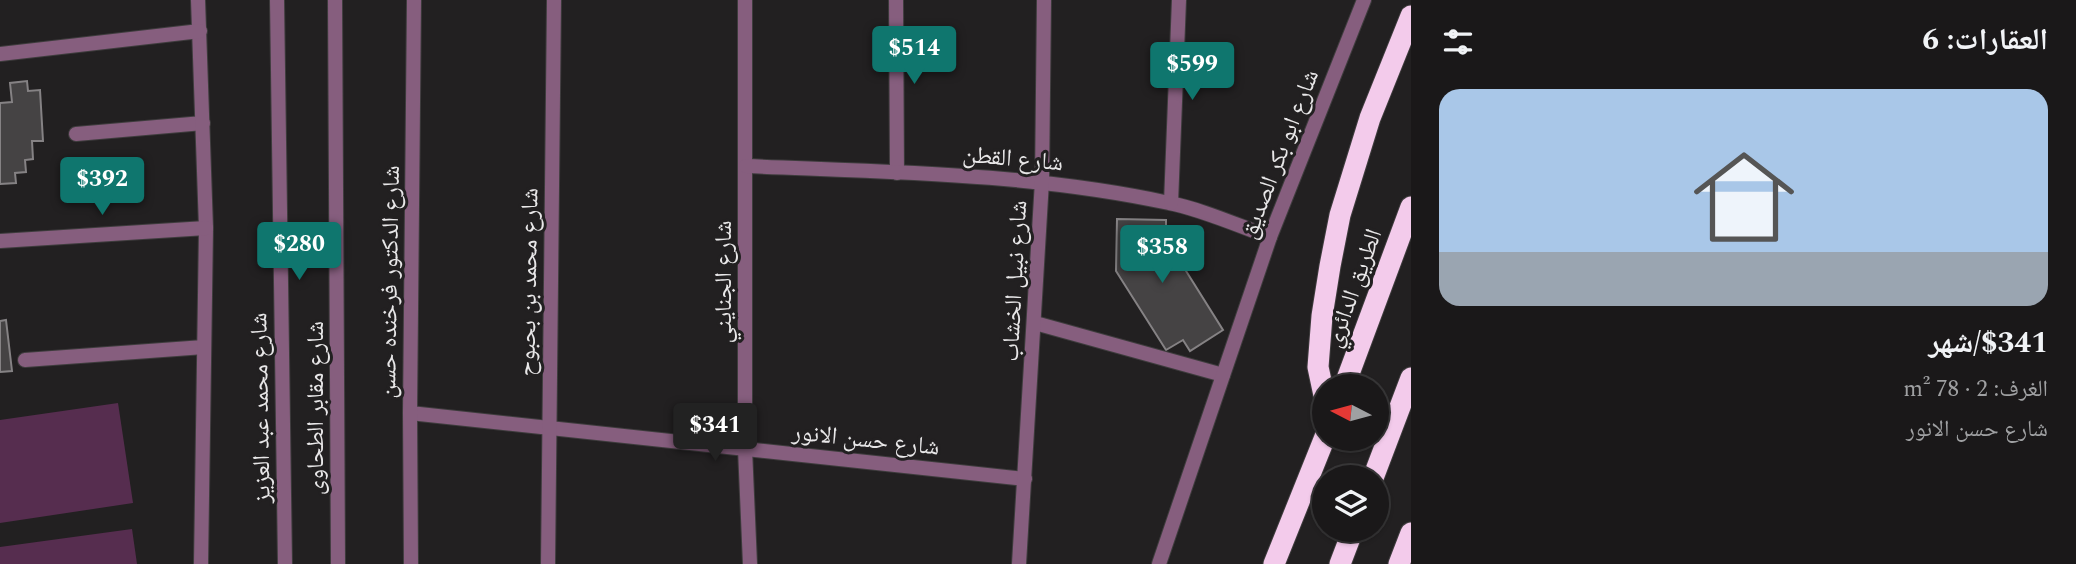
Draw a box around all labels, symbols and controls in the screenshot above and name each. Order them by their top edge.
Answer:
text: العقارات: 6 [1922,17,2048,63]
icon: filters [1439,23,1477,61]
pin: $514 [873,27,955,86]
text: $514 [888,31,940,66]
pin: $599 [1151,42,1233,102]
text: $599 [1166,47,1218,82]
street label: شارع ابو بكر الصديق [1231,64,1329,244]
icon: home [1681,134,1807,260]
street label: شارع القطن [961,137,1065,181]
pin: $392 [61,158,143,217]
text: $392 [76,162,128,197]
street label: شارع الدكتور فرخنده حسن [370,165,410,399]
street label: شارع محمد بن بحبوح [509,187,549,377]
street label: شارع نبيل الخشاب [993,200,1037,363]
street label: شارع الجنايني [706,220,742,344]
pin: $280 [258,222,340,282]
street label: الطريق الدائري [1316,224,1392,353]
pin: $358 [1121,226,1203,285]
text: $280 [273,227,325,262]
text: $358 [1136,230,1188,265]
street label: شارع محمد عبد العزيز [241,312,281,505]
text: $341/شهر [1928,320,2048,366]
street label: شارع مقابر الطحاوى [298,321,334,495]
text: الغرف: 2 · 78 m² [1903,372,2048,407]
north arrow [1312,374,1390,452]
map controls [1312,374,1389,542]
pin: $341 [674,404,756,463]
text: $341 [689,408,741,443]
text: شارع حسن الانور [1906,412,2048,447]
street label: شارع حسن الانور [789,414,941,466]
button: layers [1312,465,1389,542]

